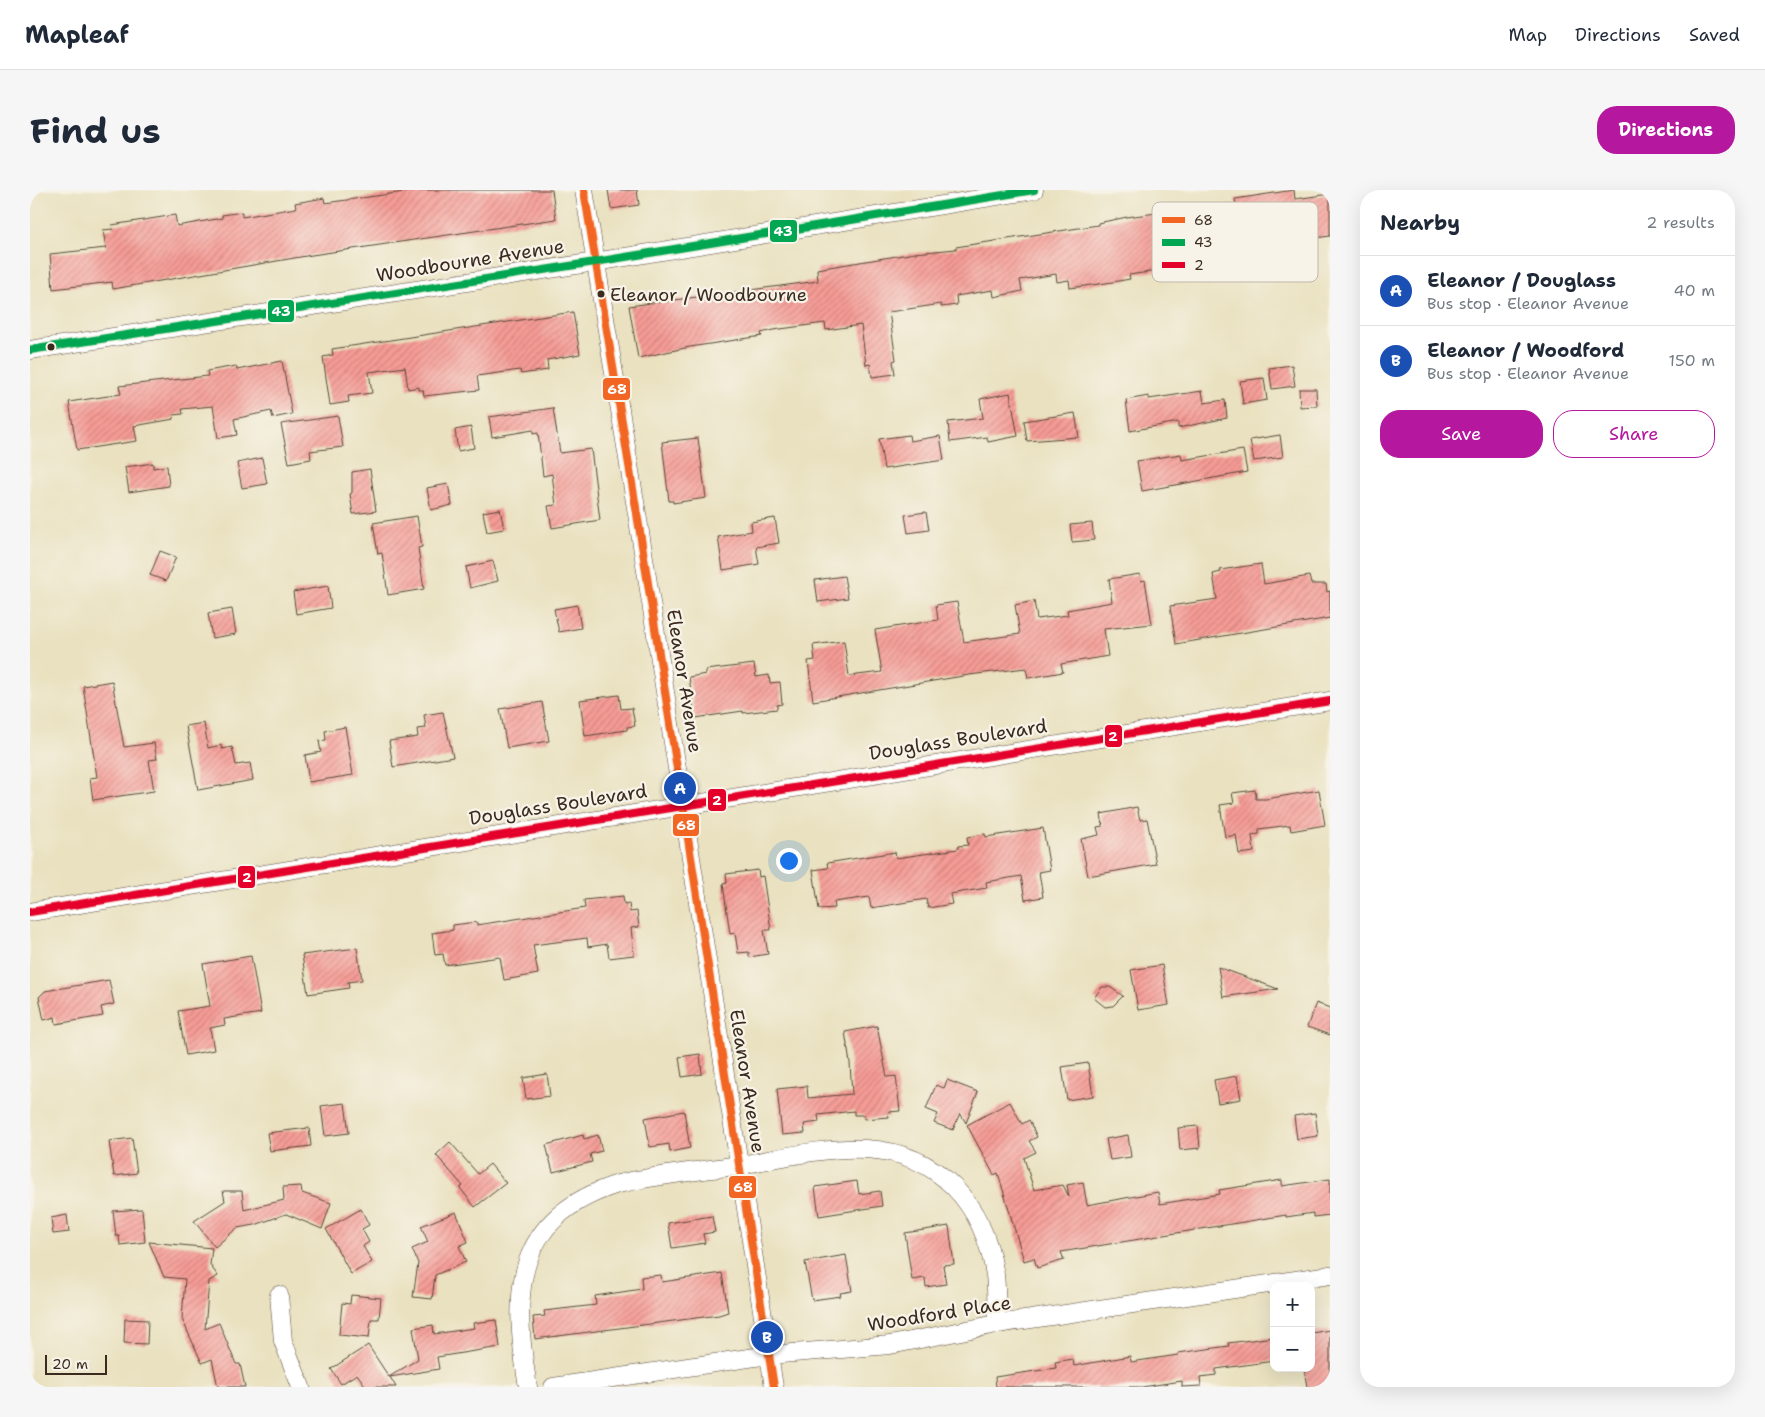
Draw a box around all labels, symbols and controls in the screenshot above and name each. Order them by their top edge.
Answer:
text: Mapleaf [25,19,129,51]
text: Map [1509,23,1547,47]
text: Directions [1575,23,1661,47]
text: Saved [1689,23,1740,47]
button: Directions [1597,106,1735,154]
text: Find us [30,107,161,154]
legend [1152,202,1318,282]
text: Nearby [1380,209,1460,237]
text: 68 [1194,211,1213,229]
text: 2 results [1646,212,1715,233]
line badge: 43 [769,219,798,243]
text: 43 [774,222,793,240]
street label: Woodbourne Avenue [374,233,566,288]
text: 43 [1194,233,1213,251]
text: 2 [1194,256,1204,274]
text: Eleanor / Douglass [1427,268,1616,293]
text: A [1390,280,1402,301]
text: 40 m [1673,280,1715,301]
place label: Eleanor / Woodbourne [610,283,807,307]
marker: Eleanor / Woodbourne [596,289,606,299]
text: Bus stop · Eleanor Avenue [1427,293,1629,314]
line badge: 43 [267,299,295,323]
text: 43 [272,302,291,320]
text: Eleanor / Woodford [1427,338,1624,363]
unlabelled marker [46,342,56,352]
text: B [1391,350,1401,371]
text: 150 m [1668,350,1715,371]
text: Bus stop · Eleanor Avenue [1427,363,1629,384]
line badge: 68 [602,377,631,401]
text: 68 [607,380,627,398]
button: Save [1380,410,1543,458]
button: Share [1553,410,1715,458]
street label: Eleanor Avenue [661,608,708,755]
street label: Douglass Boulevard [867,713,1049,766]
line badge: 2 [1104,724,1123,748]
text: 2 [1108,727,1118,745]
pin: A [664,769,696,807]
street label: Douglass Boulevard [467,778,649,831]
line badge: 2 [707,788,727,812]
text: 2 [712,791,722,809]
line badge: 68 [672,813,700,837]
text: 68 [676,816,696,834]
your location [776,848,802,874]
line badge: 2 [237,865,256,889]
text: 2 [242,868,252,886]
street label: Eleanor Avenue [724,1008,771,1155]
line badge: 68 [728,1175,757,1199]
text: 68 [733,1178,753,1196]
map controls [1270,1282,1315,1372]
button: + [1270,1282,1315,1327]
street label: Woodford Place [865,1290,1013,1337]
pin: B [751,1318,783,1356]
button: − [1270,1327,1315,1372]
scale bar [45,1352,108,1375]
text: 20 m [52,1355,88,1373]

